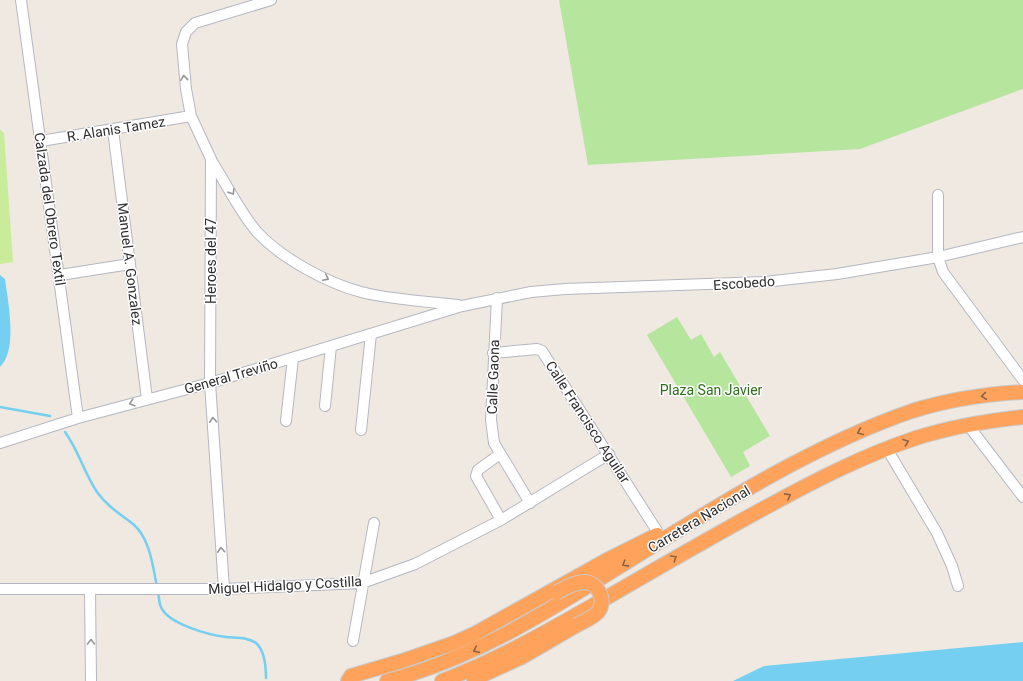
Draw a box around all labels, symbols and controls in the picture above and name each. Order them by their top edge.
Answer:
one-way arrow [180,75,189,81]
street label: R. Alanis Tamez [66,113,166,145]
street label: Calzada del Obrero Textil [31,131,69,287]
one-way arrow [227,188,234,195]
street label: Manuel A. Gonzalez [115,202,145,326]
street label: Heroes del 47 [203,218,219,304]
one-way arrow [321,273,329,281]
street label: Escobedo [713,273,775,293]
street label: Calle Gaona [484,339,502,415]
street label: General Treviño [182,355,280,397]
street label: Calle Francisco Aguilar [543,358,634,486]
park label: Plaza San Javier [660,382,763,398]
one-way arrow [981,391,987,400]
one-way arrow [128,398,135,407]
one-way arrow [208,417,217,423]
one-way arrow [856,427,864,435]
one-way arrow [902,438,909,446]
street label: Carretera Nacional [645,482,753,556]
one-way arrow [784,493,791,500]
one-way arrow [217,547,226,553]
one-way arrow [670,555,677,562]
one-way arrow [622,559,629,566]
street label: Miguel Hidalgo y Costilla [208,573,362,597]
one-way arrow [87,639,95,645]
one-way arrow [473,645,480,653]

